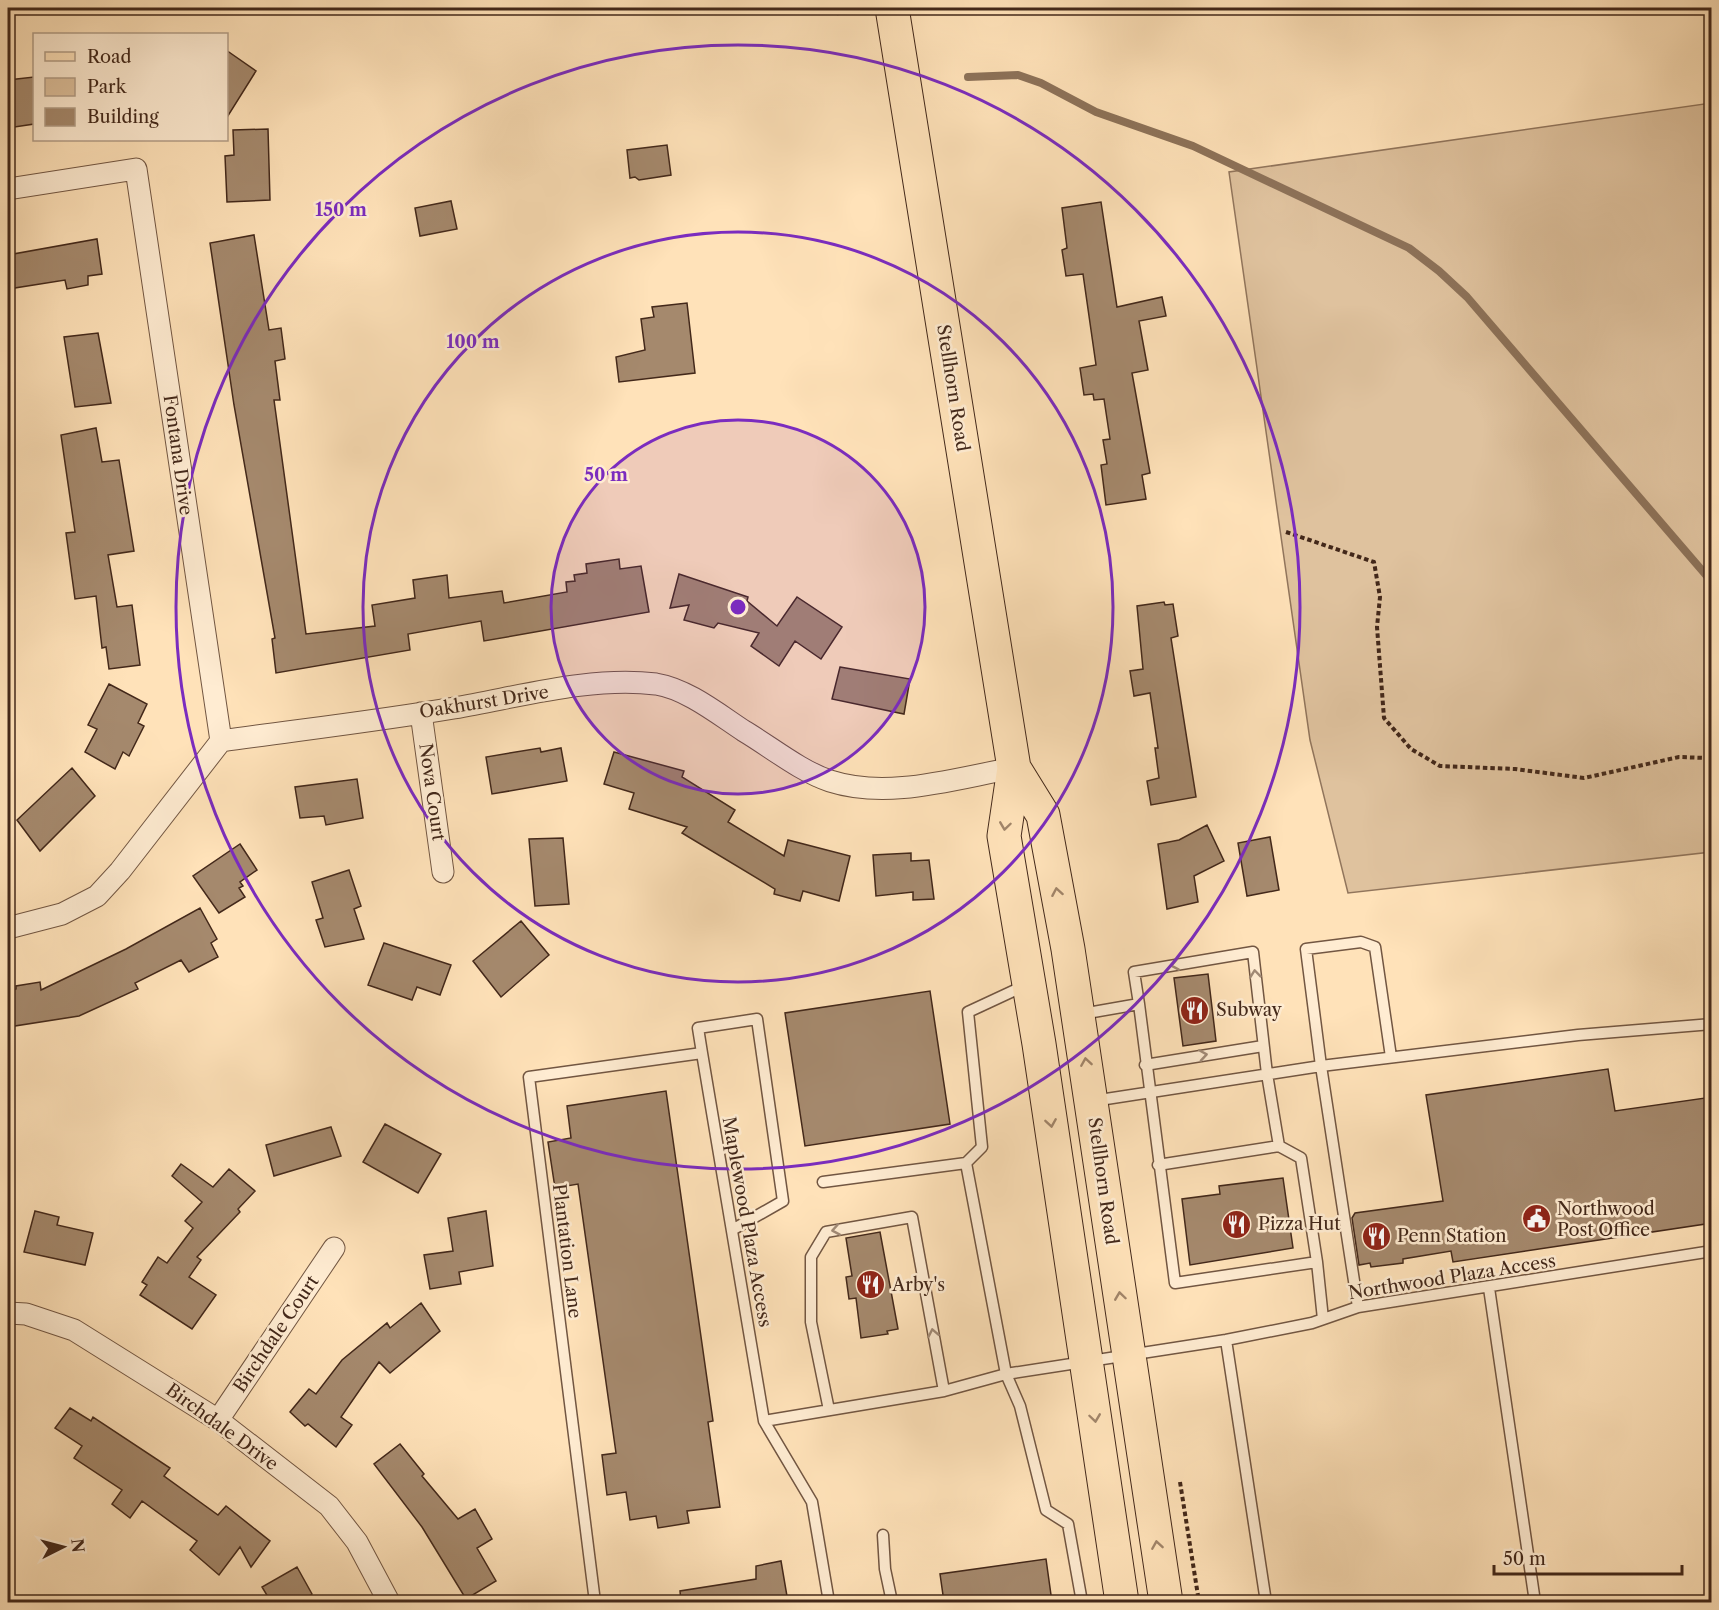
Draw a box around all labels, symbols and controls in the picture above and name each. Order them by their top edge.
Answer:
legend [33,33,228,141]
text: Road [87,46,132,68]
text: Park [87,76,128,98]
text: Building [87,106,159,128]
text: 150 m [315,199,367,221]
street label: Stellhorn Road [932,323,974,453]
text: 100 m [446,331,500,353]
street label: Fontana Drive [159,393,197,517]
text: 50 m [584,464,628,486]
centre of rings [728,597,748,617]
street label: Oakhurst Drive [418,681,550,723]
street label: Nova Court [414,742,450,843]
one-way arrow [1000,821,1012,830]
one-way arrow [1051,887,1064,897]
one-way arrow [1170,959,1179,971]
one-way arrow [1250,969,1262,978]
restaurant icon: Subway [1179,994,1211,1026]
place label: Subway [1216,999,1283,1021]
one-way arrow [1198,1050,1208,1062]
one-way arrow [1080,1057,1092,1066]
street label: Maplewood Plaza Access [718,1115,776,1329]
street label: Stellhorn Road [1083,1116,1123,1246]
one-way arrow [1044,1118,1056,1127]
street label: Plantation Lane [548,1182,586,1320]
place label: Northwood Post Office [1557,1198,1655,1241]
public building icon: Northwood Post Office [1520,1203,1552,1235]
restaurant icon: Pizza Hut [1221,1208,1253,1240]
place label: Pizza Hut [1258,1213,1341,1235]
restaurant icon: Penn Station [1360,1220,1392,1252]
one-way arrow [831,1223,841,1236]
place label: Penn Station [1397,1225,1507,1247]
street label: Northwood Plaza Access [1347,1250,1557,1304]
restaurant icon: Arby's [855,1269,887,1301]
street label: Birchdale Court [229,1271,324,1397]
place label: Arby's [891,1274,945,1296]
one-way arrow [1114,1292,1126,1301]
one-way arrow [927,1328,940,1338]
street label: Birchdale Drive [162,1379,282,1475]
one-way arrow [1088,1414,1100,1423]
north arrow [33,1517,93,1577]
text: N [67,1537,89,1553]
scale bar [1494,1538,1682,1576]
one-way arrow [1151,1540,1164,1550]
text: 50 m [1503,1548,1546,1570]

